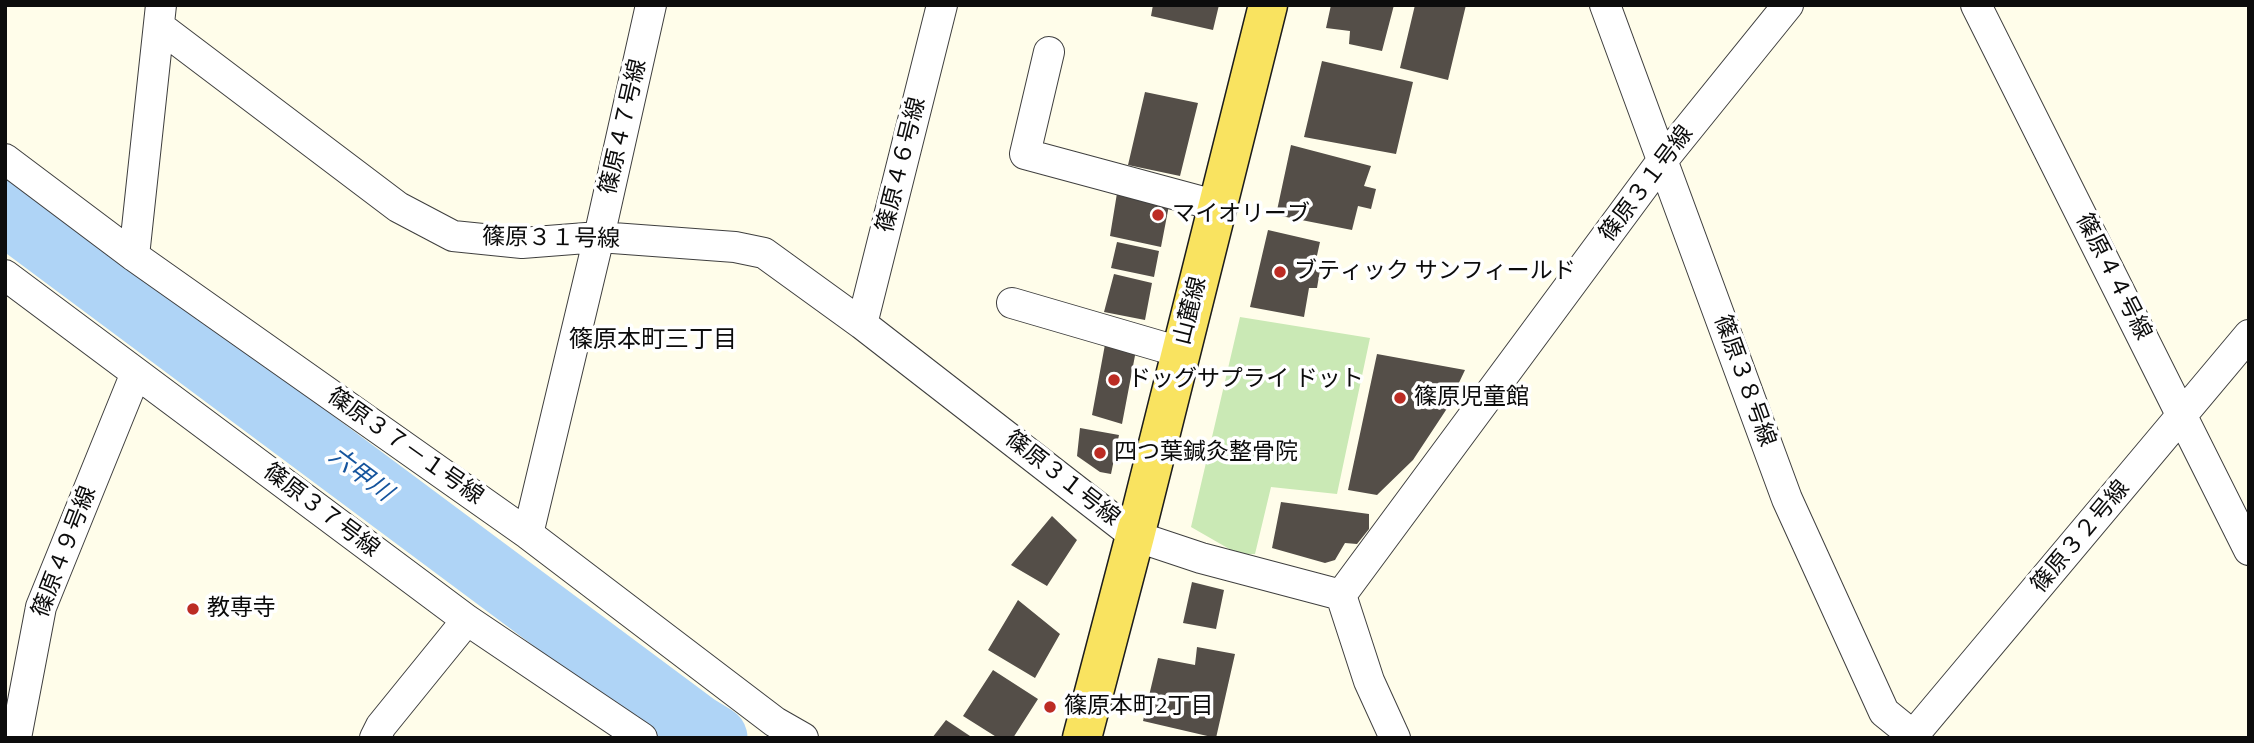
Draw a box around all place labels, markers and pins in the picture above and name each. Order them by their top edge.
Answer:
place label: マイオリーブ [1172,201,1310,229]
marker: マイオリーブ [1150,207,1166,223]
place label: ブティック サンフィールド [1294,258,1576,286]
marker: ブティック サンフィールド [1272,264,1288,280]
place label: ドッグサプライ ドット [1128,366,1364,394]
marker: ドッグサプライ ドット [1106,372,1122,388]
place label: 篠原児童館 [1414,384,1529,412]
marker: 篠原児童館 [1392,390,1408,406]
place label: 四つ葉鍼灸整骨院 [1114,439,1298,467]
marker: 四つ葉鍼灸整骨院 [1092,445,1108,461]
place label: 教専寺 [207,595,276,623]
marker: 教専寺 [185,601,201,617]
place label: 篠原本町2丁目 [1064,693,1213,721]
marker: 篠原本町2丁目 [1042,699,1058,715]

